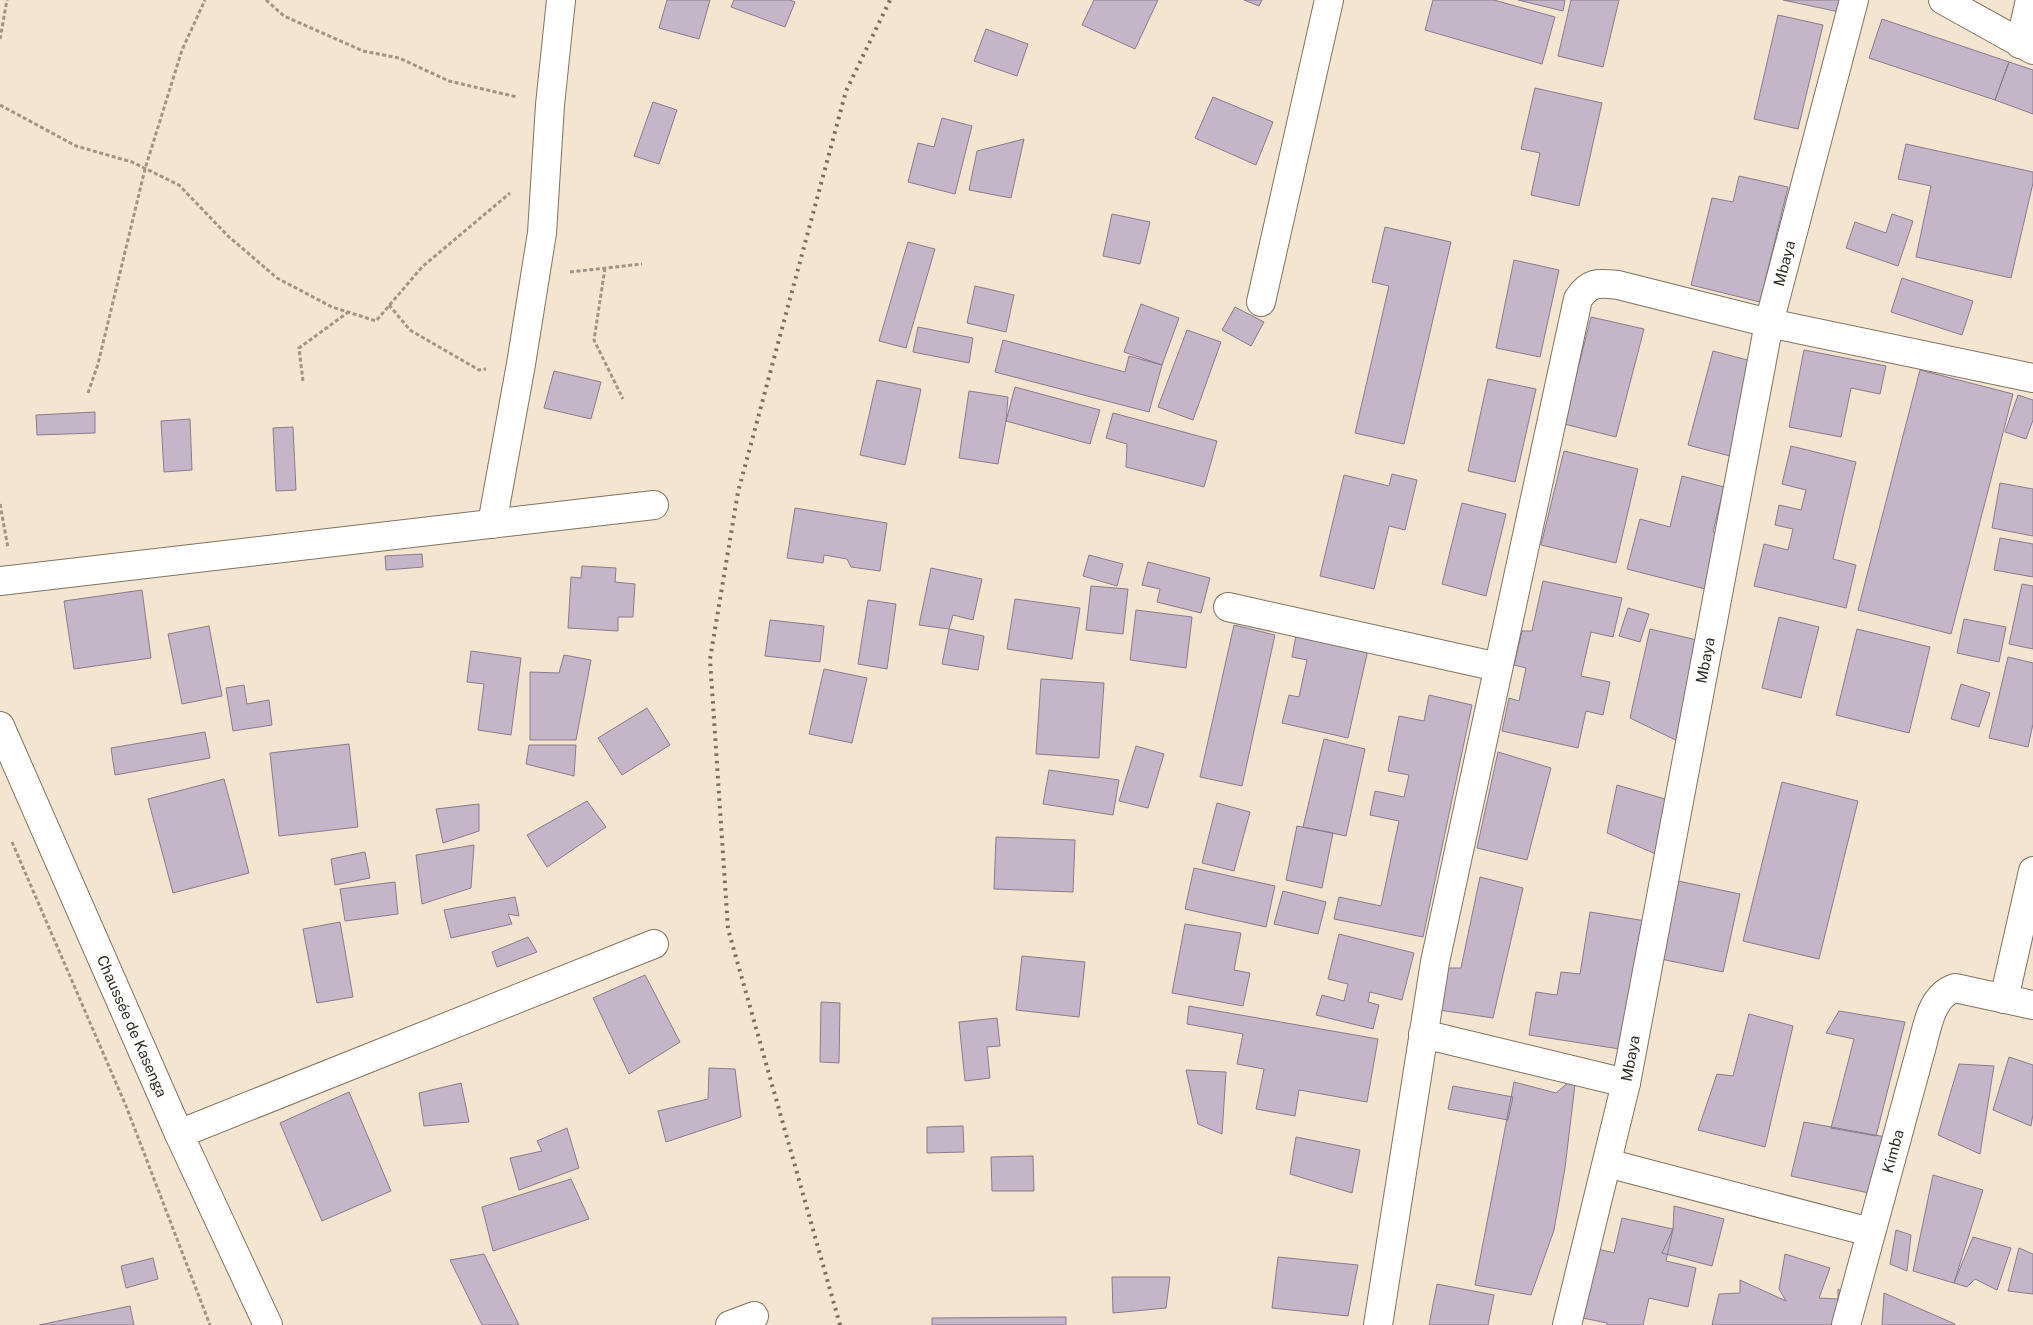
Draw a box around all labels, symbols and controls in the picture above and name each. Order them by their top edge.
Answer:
street label: Mbaya [1770,239,1798,288]
street label: Mbaya [1692,636,1718,685]
street label: Chaussée de Kasenga [94,953,171,1100]
street label: Mbaya [1617,1034,1643,1083]
street label: Kimba [1879,1128,1907,1175]

